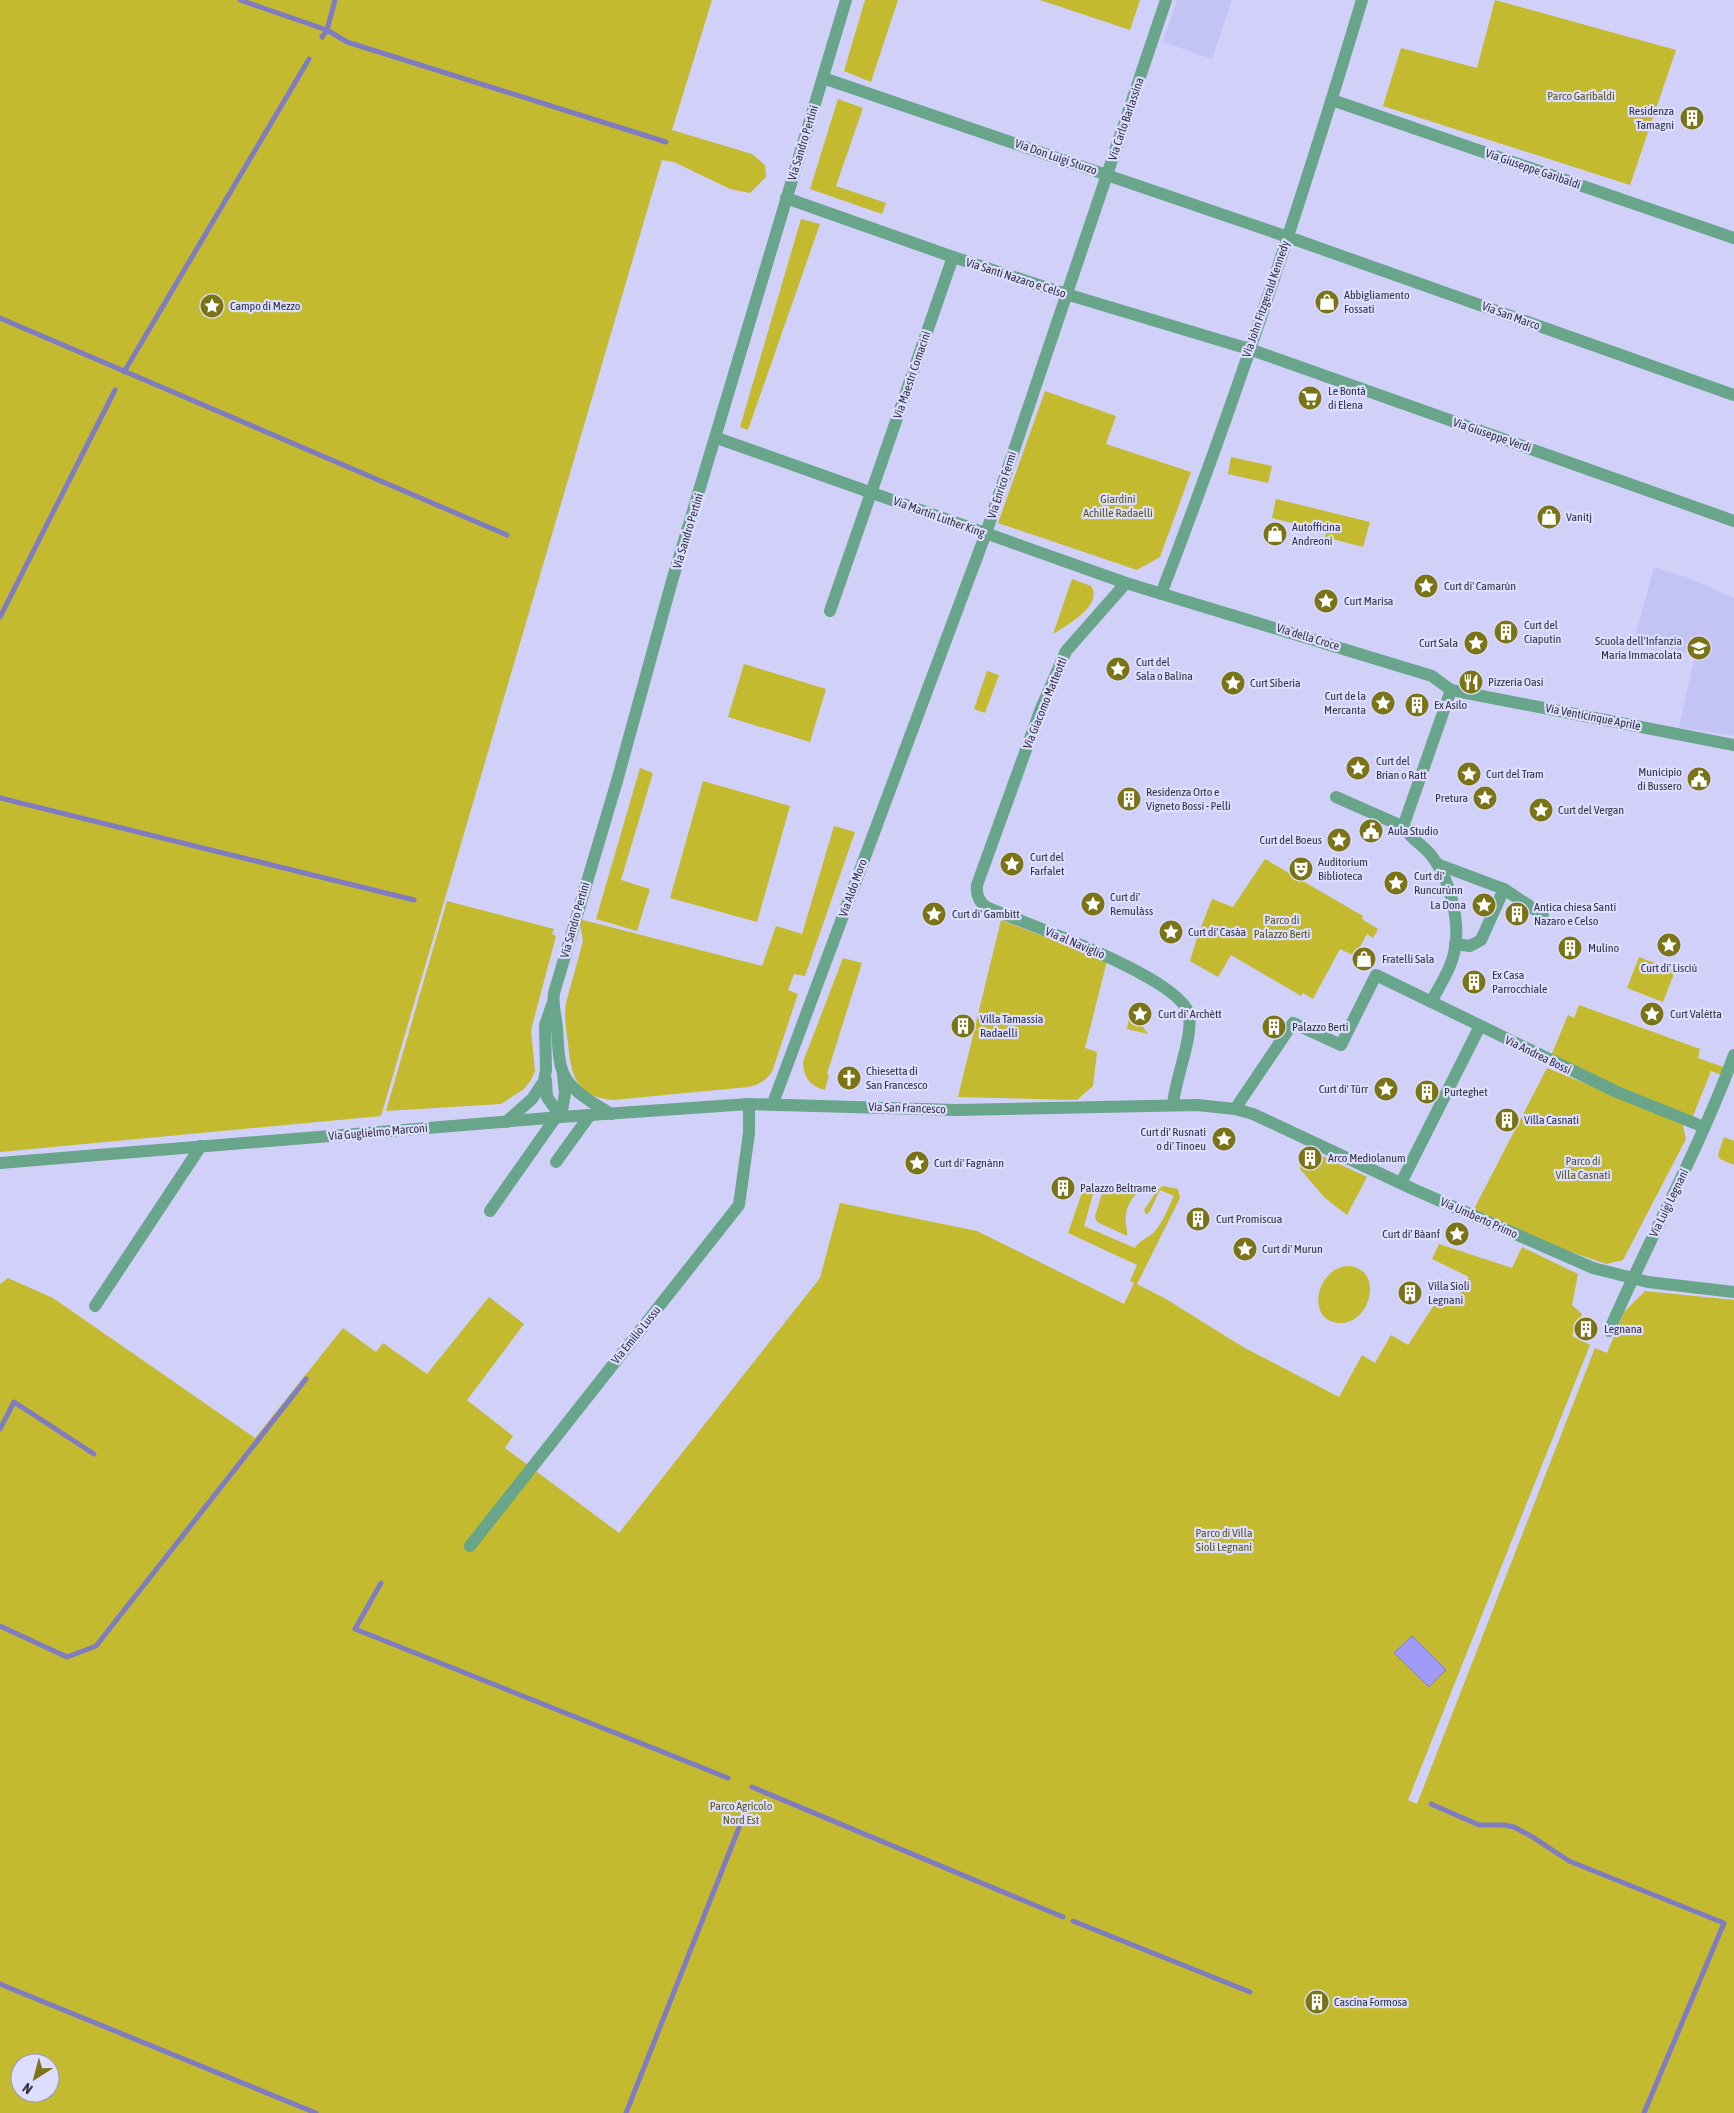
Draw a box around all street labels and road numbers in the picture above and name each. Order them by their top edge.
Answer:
street label: Via Carlo Barlassina [1105,76,1147,162]
street label: Via Sandro Pertini [785,104,821,182]
street label: Via Don Luigi Sturzo [1013,136,1099,178]
street label: Via Giuseppe Garibaldi [1483,146,1583,192]
street label: Via John Fitzgerald Kennedy [1239,239,1293,359]
street label: Via Santi Nazaro e Celso [964,255,1068,301]
street label: Via San Marco [1480,299,1542,333]
street label: Via Maestri Comacini [890,329,934,421]
street label: Via Giuseppe Verdi [1451,415,1533,455]
street label: Via Enrico Fermi [985,450,1019,520]
street label: Via Sandro Pertini [670,492,706,570]
street label: Via Martin Luther King [891,494,988,540]
street label: Via della Croce [1275,621,1341,653]
street label: Via Giacomo Matteotti [1020,655,1070,751]
street label: Via Venticinque Aprile [1544,701,1642,733]
street label: Via Aldo Moro [836,857,870,919]
street label: Via Sandro Pertini [557,880,593,960]
street label: Via al Naviglio [1043,924,1107,962]
street label: Via Andrea Bossi [1503,1033,1573,1077]
street label: Via San Francesco [868,1100,946,1116]
street label: Via Guglielmo Marconi [328,1121,428,1143]
street label: Via Luigi Legnani [1647,1167,1691,1239]
street label: Via Umberto Primo [1438,1195,1520,1241]
street label: Via Emilio Lussu [608,1303,664,1367]

